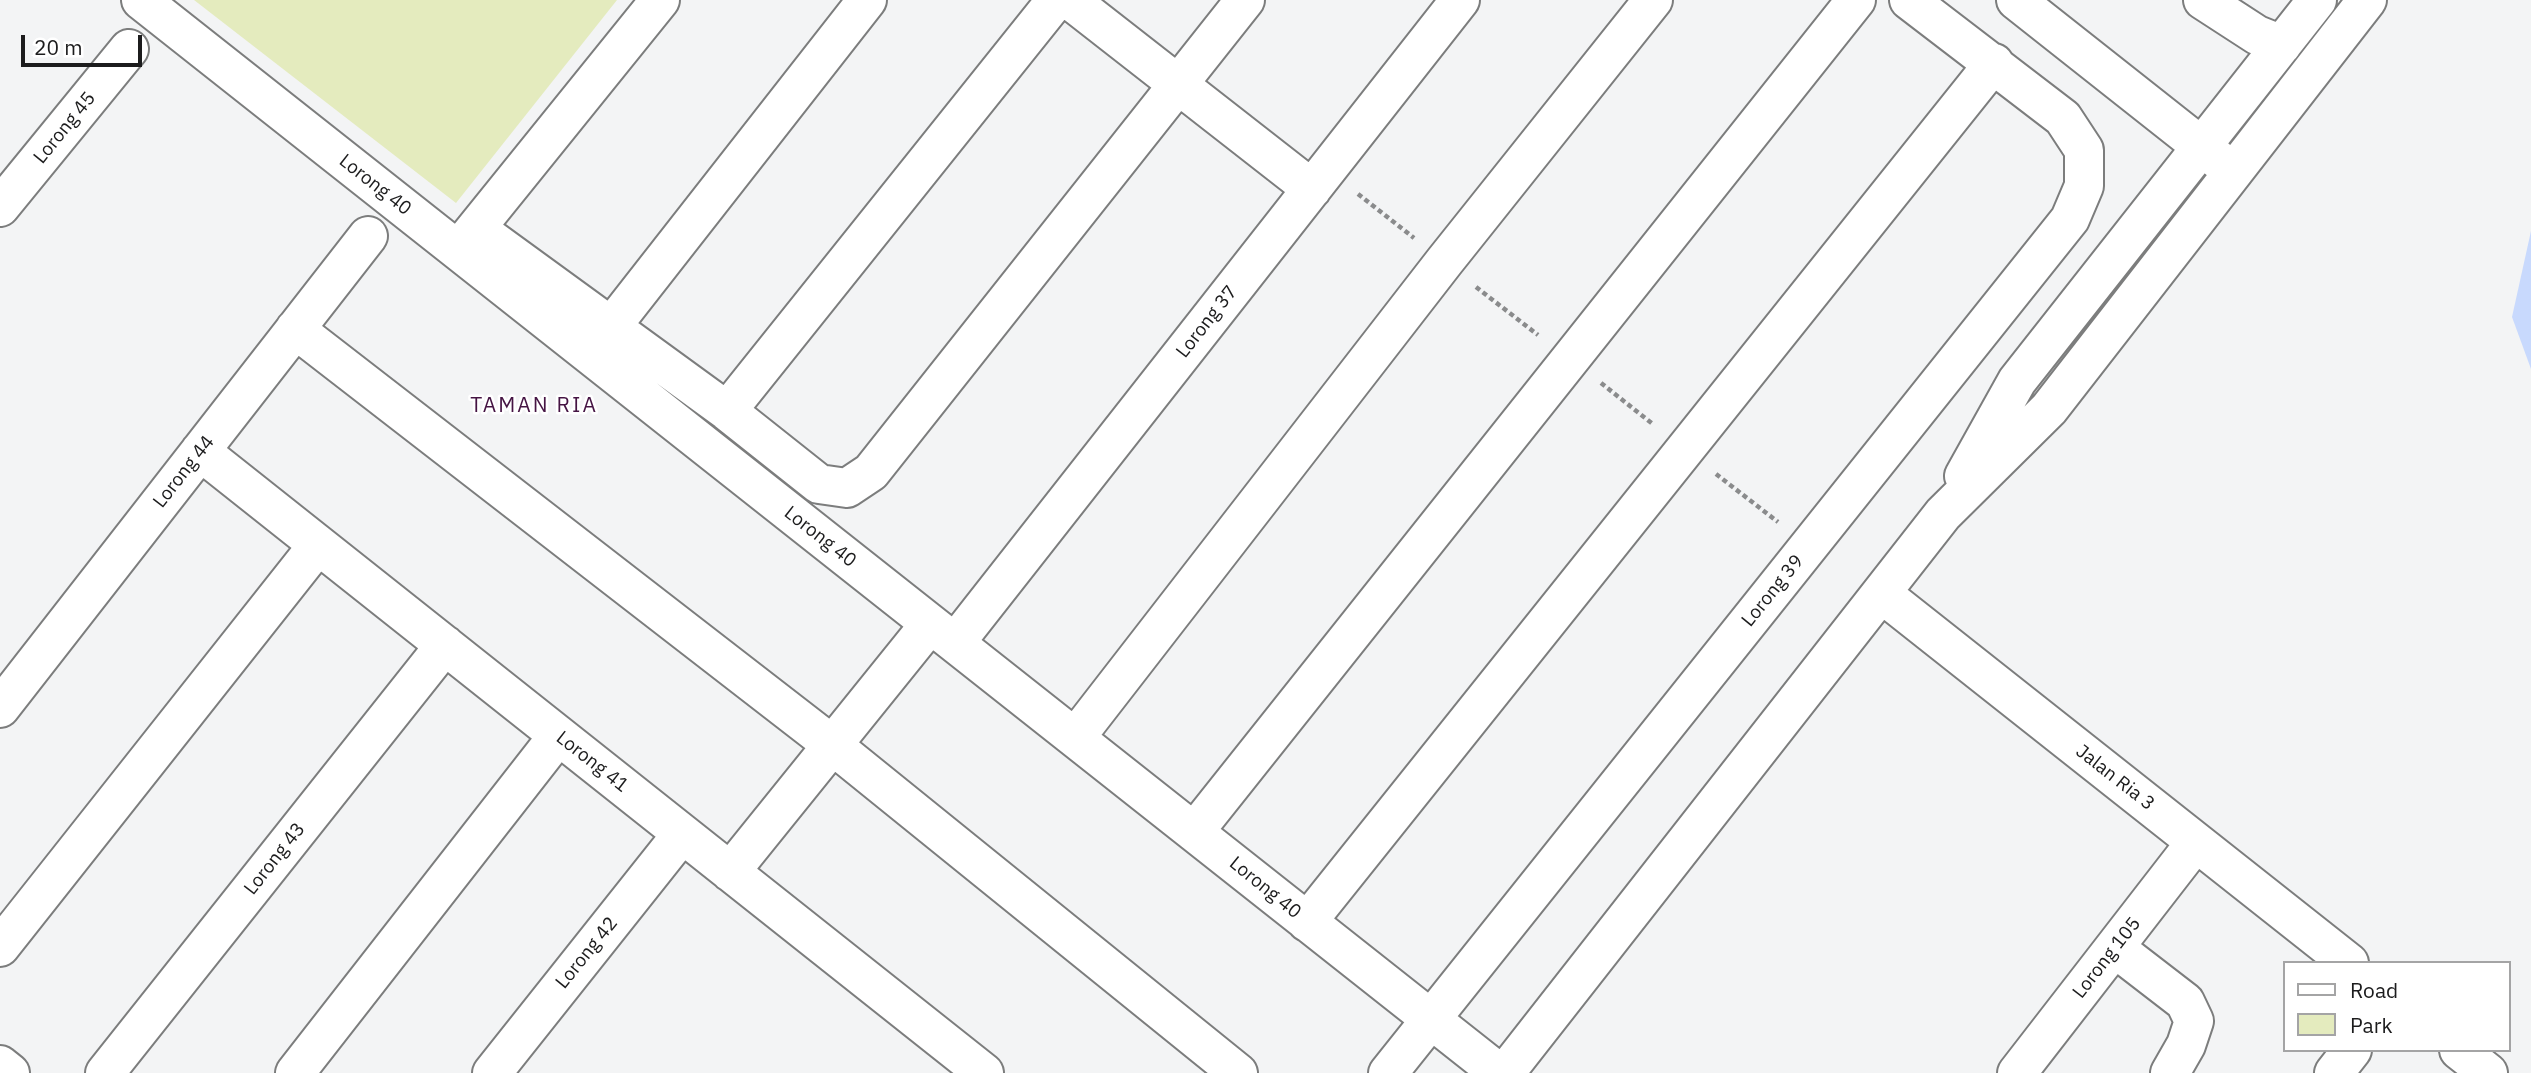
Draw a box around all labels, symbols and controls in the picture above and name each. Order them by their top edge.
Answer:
scale bar [24,21,145,65]
text: 20 m [34,33,83,61]
street label: Lorong 45 [29,88,101,168]
street label: Lorong 40 [334,150,416,220]
street label: Lorong 37 [1172,281,1242,363]
district label: TAMAN RIA [471,393,597,419]
street label: Lorong 44 [149,431,219,513]
street label: Lorong 40 [779,502,861,572]
street label: Lorong 39 [1737,551,1809,631]
street label: Lorong 41 [551,727,633,797]
street label: Jalan Ria 3 [2071,740,2159,816]
street label: Lorong 43 [240,818,310,900]
street label: Lorong 40 [1225,852,1305,924]
street label: Lorong 42 [551,913,623,993]
street label: Lorong 105 [2068,913,2146,1003]
legend [2282,961,2510,1052]
text: Road [2350,976,2398,1004]
text: Park [2350,1011,2393,1039]

